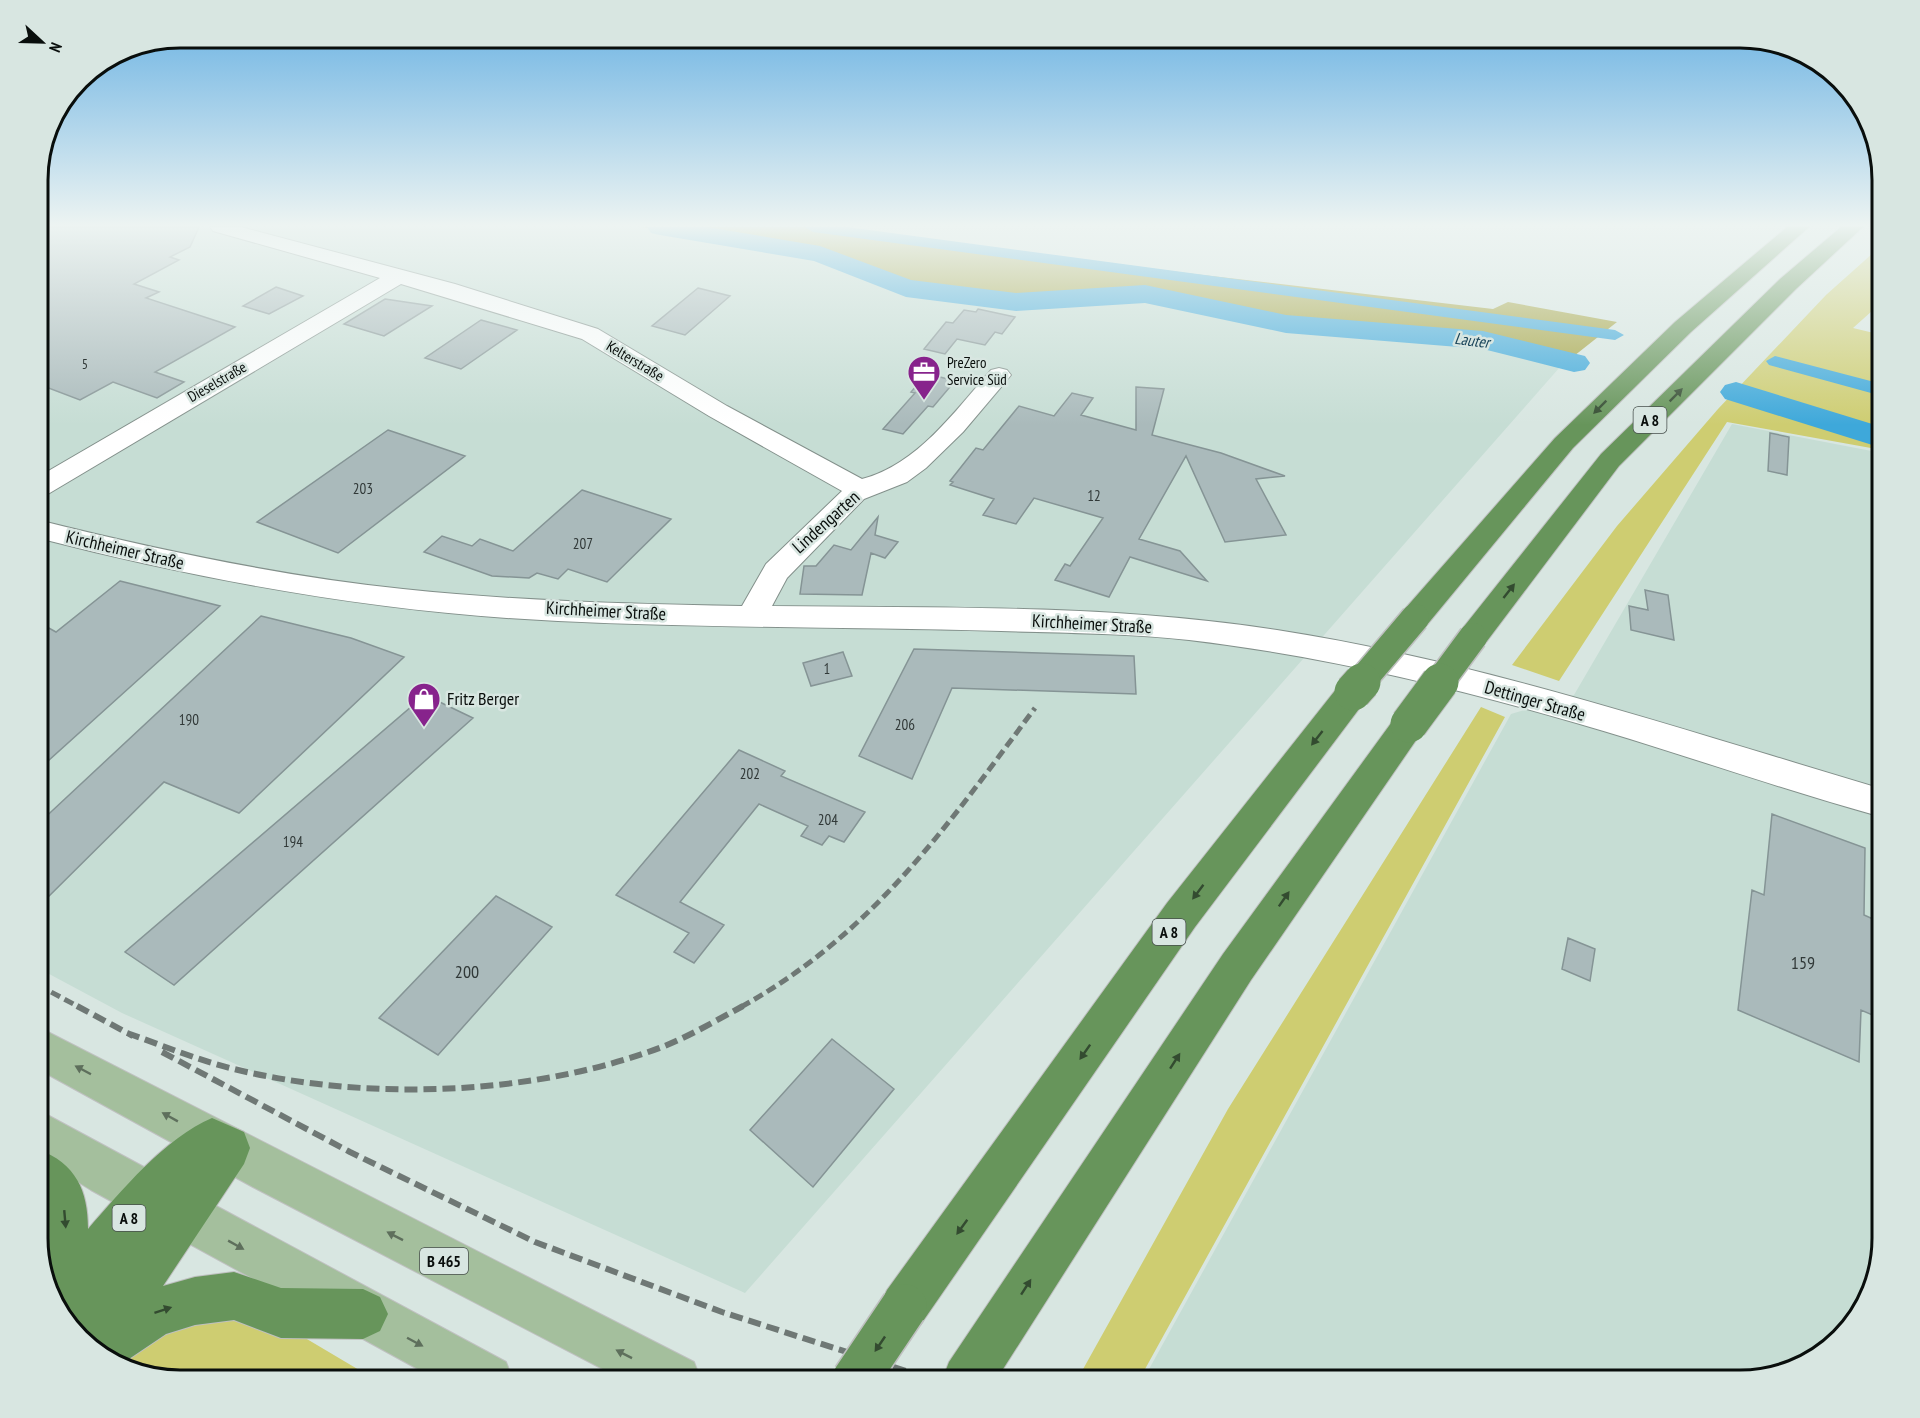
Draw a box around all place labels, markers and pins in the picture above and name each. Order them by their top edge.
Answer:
place label: PreZero Service Süd [947,353,1007,389]
office icon: PreZero Service Süd [906,354,942,401]
shop icon: Fritz Berger [406,681,442,728]
place label: Fritz Berger [447,687,519,710]

